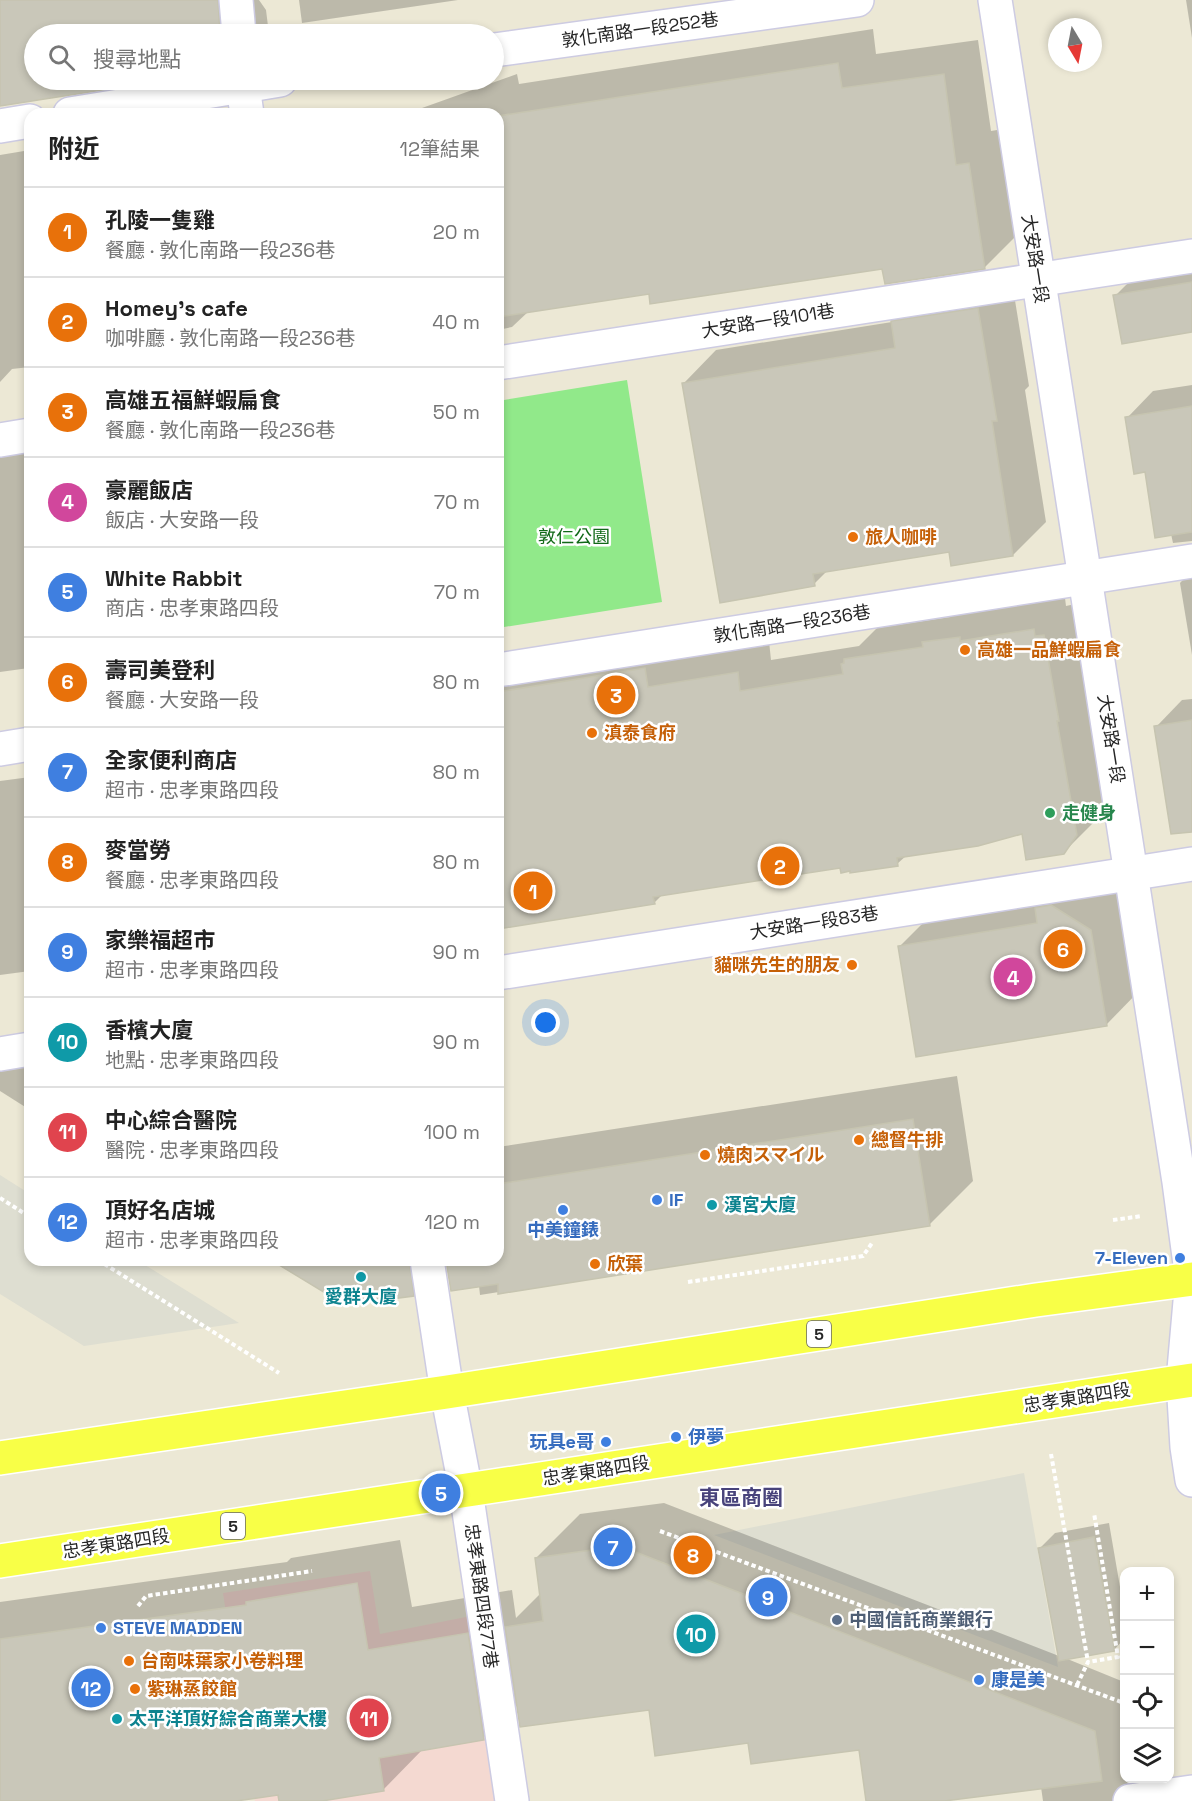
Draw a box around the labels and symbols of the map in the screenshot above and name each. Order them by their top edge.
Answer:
street label: 敦化南路一段252巷 [560,7,720,52]
north arrow [1048,18,1102,72]
street label: 大安路一段 [1017,213,1054,305]
street label: 大安路一段101巷 [700,299,836,342]
park label: 敦仁公園 [538,525,610,548]
place label: 旅人咖啡 [865,525,937,548]
marker: 旅人咖啡 [846,530,860,544]
street label: 敦化南路一段236巷 [712,600,872,647]
place label: 高雄一品鮮蝦扁食 [977,638,1121,661]
marker: 高雄一品鮮蝦扁食 [958,643,972,657]
pin: 3 [596,672,636,718]
street label: 大安路一段 [1093,693,1130,785]
place label: 滇泰食府 [604,721,676,744]
marker: 滇泰食府 [585,726,599,740]
place label: 走健身 [1062,801,1116,824]
marker: 走健身 [1043,806,1057,820]
pin: 2 [760,844,800,888]
pin: 1 [514,868,552,914]
street label: 大安路一段83巷 [748,901,880,944]
pin: 6 [1044,926,1082,972]
place label: 貓咪先生的朋友 [714,953,840,976]
pin: 4 [994,954,1032,1000]
marker: 貓咪先生的朋友 [845,958,859,972]
your location [531,1008,560,1037]
place label: 總督牛排 [871,1128,943,1151]
marker: 總督牛排 [852,1133,866,1147]
place label: 燒肉スマイル [717,1143,824,1166]
marker: 燒肉スマイル [698,1148,712,1162]
place label: IF [669,1188,684,1211]
marker: IF [650,1193,664,1207]
place label: 漢宮大廈 [724,1193,796,1216]
marker: 漢宮大廈 [705,1198,719,1212]
marker: 中美鐘錶 [556,1203,570,1217]
place label: 中美鐘錶 [527,1218,599,1241]
place label: 7-Eleven [1095,1246,1168,1269]
marker: 7-Eleven [1173,1251,1187,1265]
place label: 欣葉 [607,1252,643,1275]
marker: 欣葉 [588,1257,602,1271]
marker: 愛群大廈 [354,1270,368,1284]
place label: 愛群大廈 [325,1285,397,1308]
road number: 5 [807,1321,831,1347]
street label: 忠孝東路四段 [1022,1378,1132,1417]
place label: 伊夢 [688,1425,724,1448]
place label: 玩具e哥 [530,1430,594,1453]
marker: 伊夢 [669,1430,683,1444]
marker: 玩具e哥 [599,1435,613,1449]
street label: 忠孝東路四段 [541,1451,651,1490]
pin: 5 [422,1470,460,1516]
district label: 東區商圈 [699,1484,783,1511]
road number: 5 [221,1513,245,1539]
street label: 忠孝東路四段77巷 [460,1522,503,1670]
street label: 忠孝東路四段 [61,1524,171,1563]
pin: 7 [594,1524,632,1570]
pin: 8 [674,1532,712,1578]
pin: 9 [748,1574,788,1620]
place label: 中國信託商業銀行 [849,1608,993,1631]
pin: 10 [676,1612,716,1656]
marker: 中國信託商業銀行 [830,1613,844,1627]
place label: STEVE MADDEN [113,1616,243,1639]
marker: STEVE MADDEN [94,1621,108,1635]
place label: 台南味葉家小卷料理 [141,1649,303,1672]
marker: 台南味葉家小卷料理 [122,1654,136,1668]
pin: 12 [72,1666,110,1710]
place label: 康是美 [991,1668,1045,1691]
marker: 康是美 [972,1673,986,1687]
place label: 紫琳蒸餃館 [147,1677,237,1700]
marker: 紫琳蒸餃館 [128,1682,142,1696]
pin: 11 [350,1696,388,1740]
place label: 太平洋頂好綜合商業大樓 [129,1707,327,1730]
marker: 太平洋頂好綜合商業大樓 [110,1712,124,1726]

